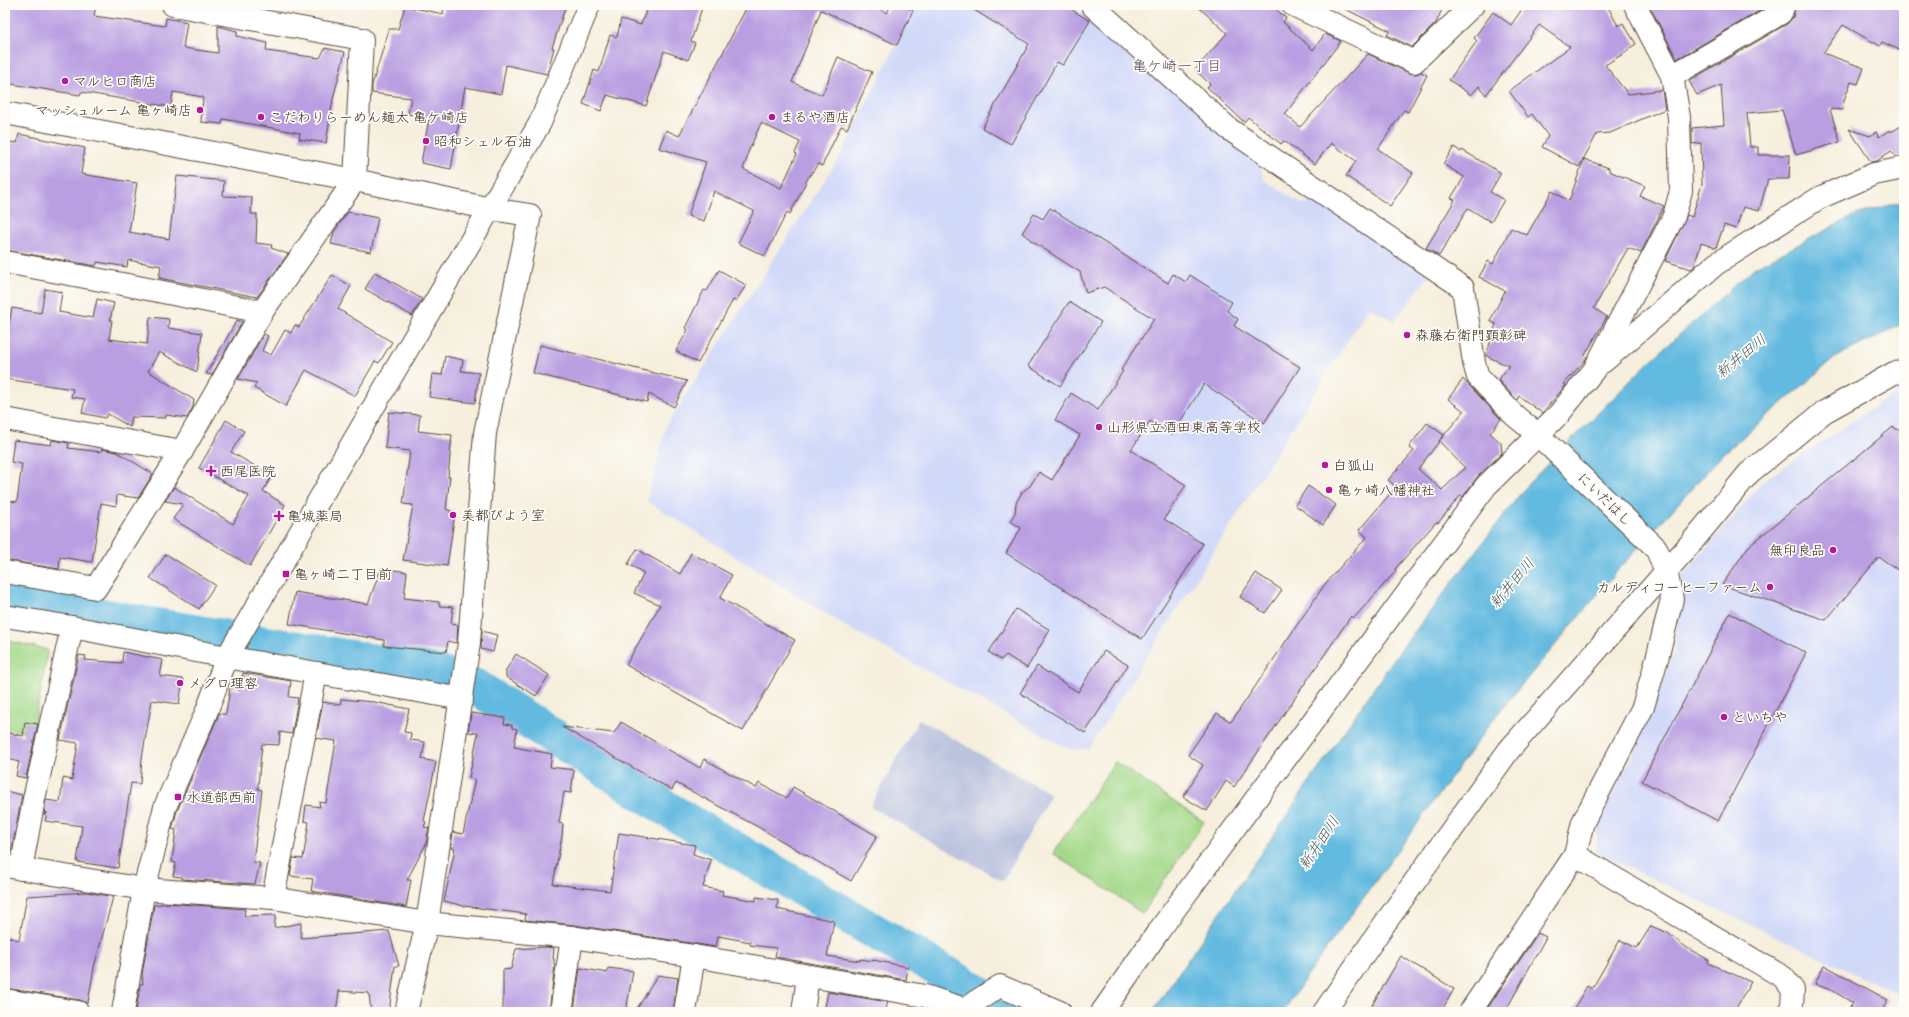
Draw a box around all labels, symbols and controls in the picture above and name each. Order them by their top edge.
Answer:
district label: 亀ケ崎一丁目 [1132,57,1222,77]
place label: マルヒロ商店 [73,73,157,91]
marker: マルヒロ商店 [60,76,70,86]
place label: マッシュルーム 亀ヶ崎店 [35,102,192,120]
marker: マッシュルーム 亀ヶ崎店 [195,105,205,115]
place label: こだわりらーめん麺太 亀ケ崎店 [269,109,469,127]
place label: まるや酒店 [780,109,850,127]
marker: こだわりらーめん麺太 亀ケ崎店 [256,112,266,122]
marker: まるや酒店 [767,112,777,122]
place label: 昭和シェル石油 [434,133,532,151]
marker: 昭和シェル石油 [421,136,431,146]
place label: 森藤右衛門顕彰碑 [1415,327,1527,345]
marker: 森藤右衛門顕彰碑 [1402,330,1412,340]
water label: 新井田川 [1712,330,1771,383]
place label: 山形県立酒田東高等学校 [1107,419,1261,437]
marker: 山形県立酒田東高等学校 [1094,422,1104,432]
place label: 白狐山 [1333,457,1375,475]
marker: 白狐山 [1320,460,1330,470]
place label: 西尾医院 [220,463,276,481]
marker: 西尾医院 [205,465,217,477]
street label: にいだはし [1573,469,1636,531]
place label: 亀ヶ崎八幡神社 [1337,482,1435,500]
marker: 亀ヶ崎八幡神社 [1324,485,1334,495]
place label: 美都びよう室 [461,507,545,525]
place label: 亀城薬局 [287,508,343,526]
marker: 美都びよう室 [448,510,458,520]
marker: 亀城薬局 [274,511,284,521]
place label: 無印良品 [1769,542,1825,560]
marker: 無印良品 [1828,545,1838,555]
water label: 新井田川 [1486,554,1540,613]
place label: 亀ヶ崎二丁目前 [294,566,392,584]
marker: 亀ヶ崎二丁目前 [281,569,291,579]
place label: カルディコーヒーファーム [1597,579,1762,597]
marker: カルディコーヒーファーム [1765,582,1775,592]
place label: メグロ理容 [188,675,258,693]
marker: メグロ理容 [175,678,185,688]
place label: といちや [1732,709,1788,727]
marker: といちや [1719,712,1729,722]
place label: 水道部西前 [186,789,256,807]
marker: 水道部西前 [173,792,183,802]
water label: 新井田川 [1295,813,1345,874]

